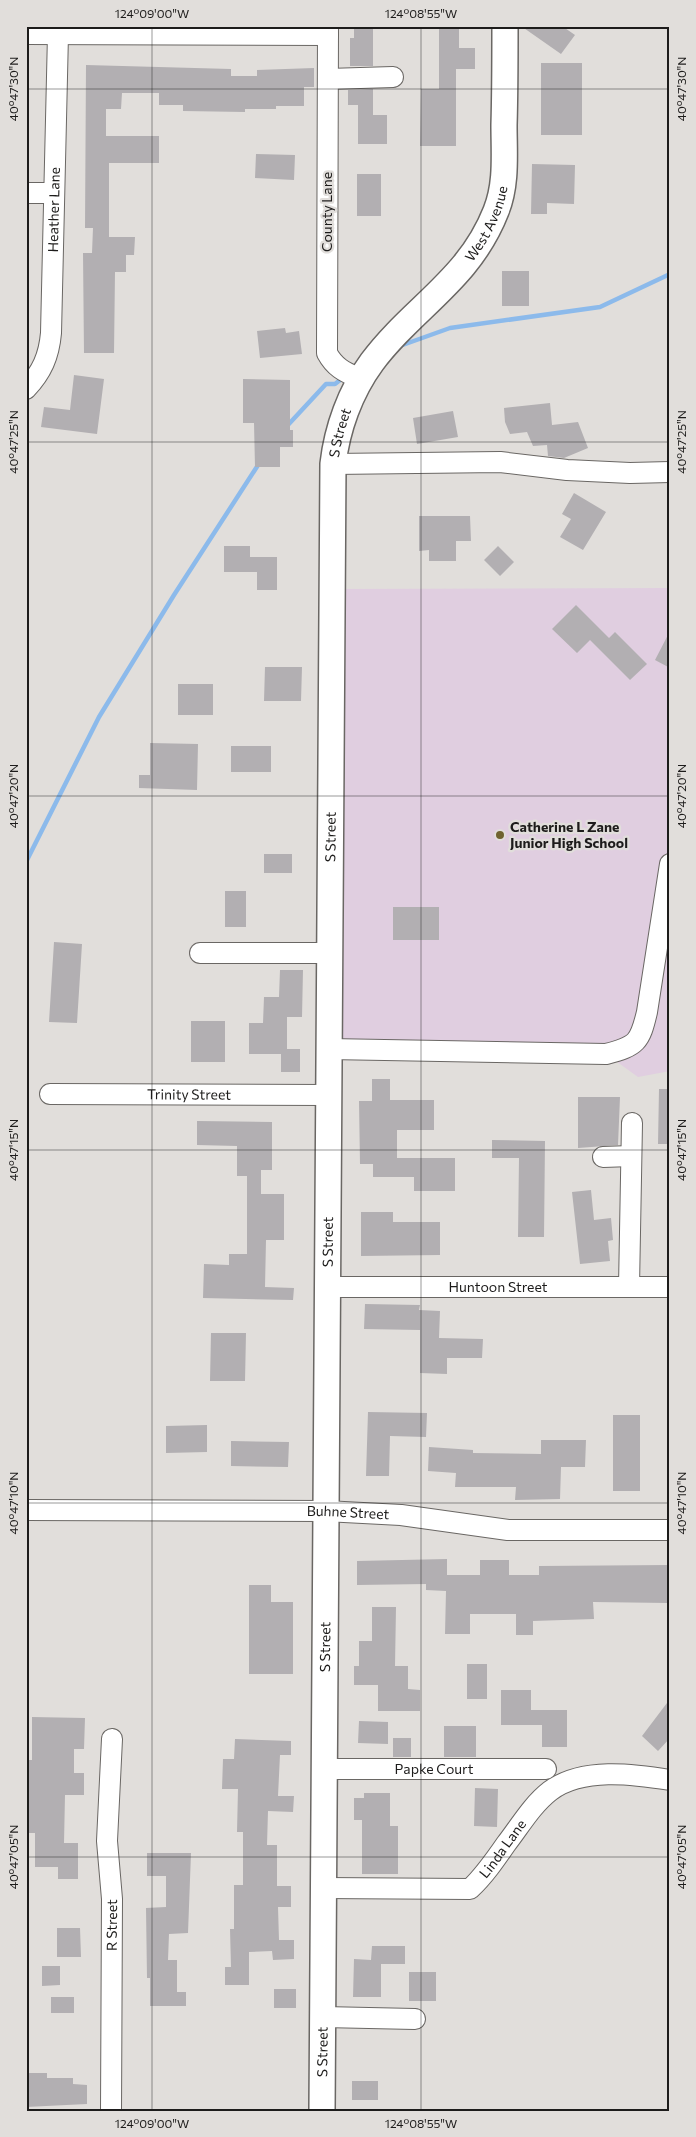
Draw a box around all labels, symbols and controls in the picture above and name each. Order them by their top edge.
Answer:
text: 124°09'00"W [115,6,189,20]
text: 124°08'55"W [385,6,457,20]
text: 40°47'30"N [6,57,20,121]
text: 40°47'30"N [674,57,688,121]
street label: Heather Lane [44,167,63,253]
street label: County Lane [318,172,335,252]
street label: West Avenue [461,184,511,265]
street label: S Street [325,405,354,459]
text: 40°47'25"N [6,410,20,474]
text: 40°47'25"N [674,410,688,474]
text: 40°47'20"N [6,764,20,828]
text: 40°47'20"N [674,764,688,828]
street label: S Street [321,811,339,862]
place label: Catherine L Zane Junior High School [510,818,628,851]
marker: Catherine L Zane Junior High School [494,829,506,841]
street label: Trinity Street [147,1085,231,1103]
text: 40°47'15"N [6,1119,20,1181]
text: 40°47'15"N [674,1119,688,1181]
street label: S Street [319,1216,336,1267]
street label: Huntoon Street [448,1278,548,1295]
text: 40°47'10"N [6,1472,20,1534]
text: 40°47'10"N [674,1472,688,1534]
street label: Buhne Street [307,1502,390,1522]
street label: S Street [316,1621,333,1672]
street label: Papke Court [395,1760,474,1777]
street label: Linda Lane [475,1816,529,1881]
text: 40°47'05"N [6,1825,20,1889]
text: 40°47'05"N [674,1825,688,1889]
street label: R Street [103,1899,120,1951]
street label: S Street [313,2026,331,2077]
text: 124°09'00"W [115,2116,189,2130]
text: 124°08'55"W [385,2116,457,2130]

